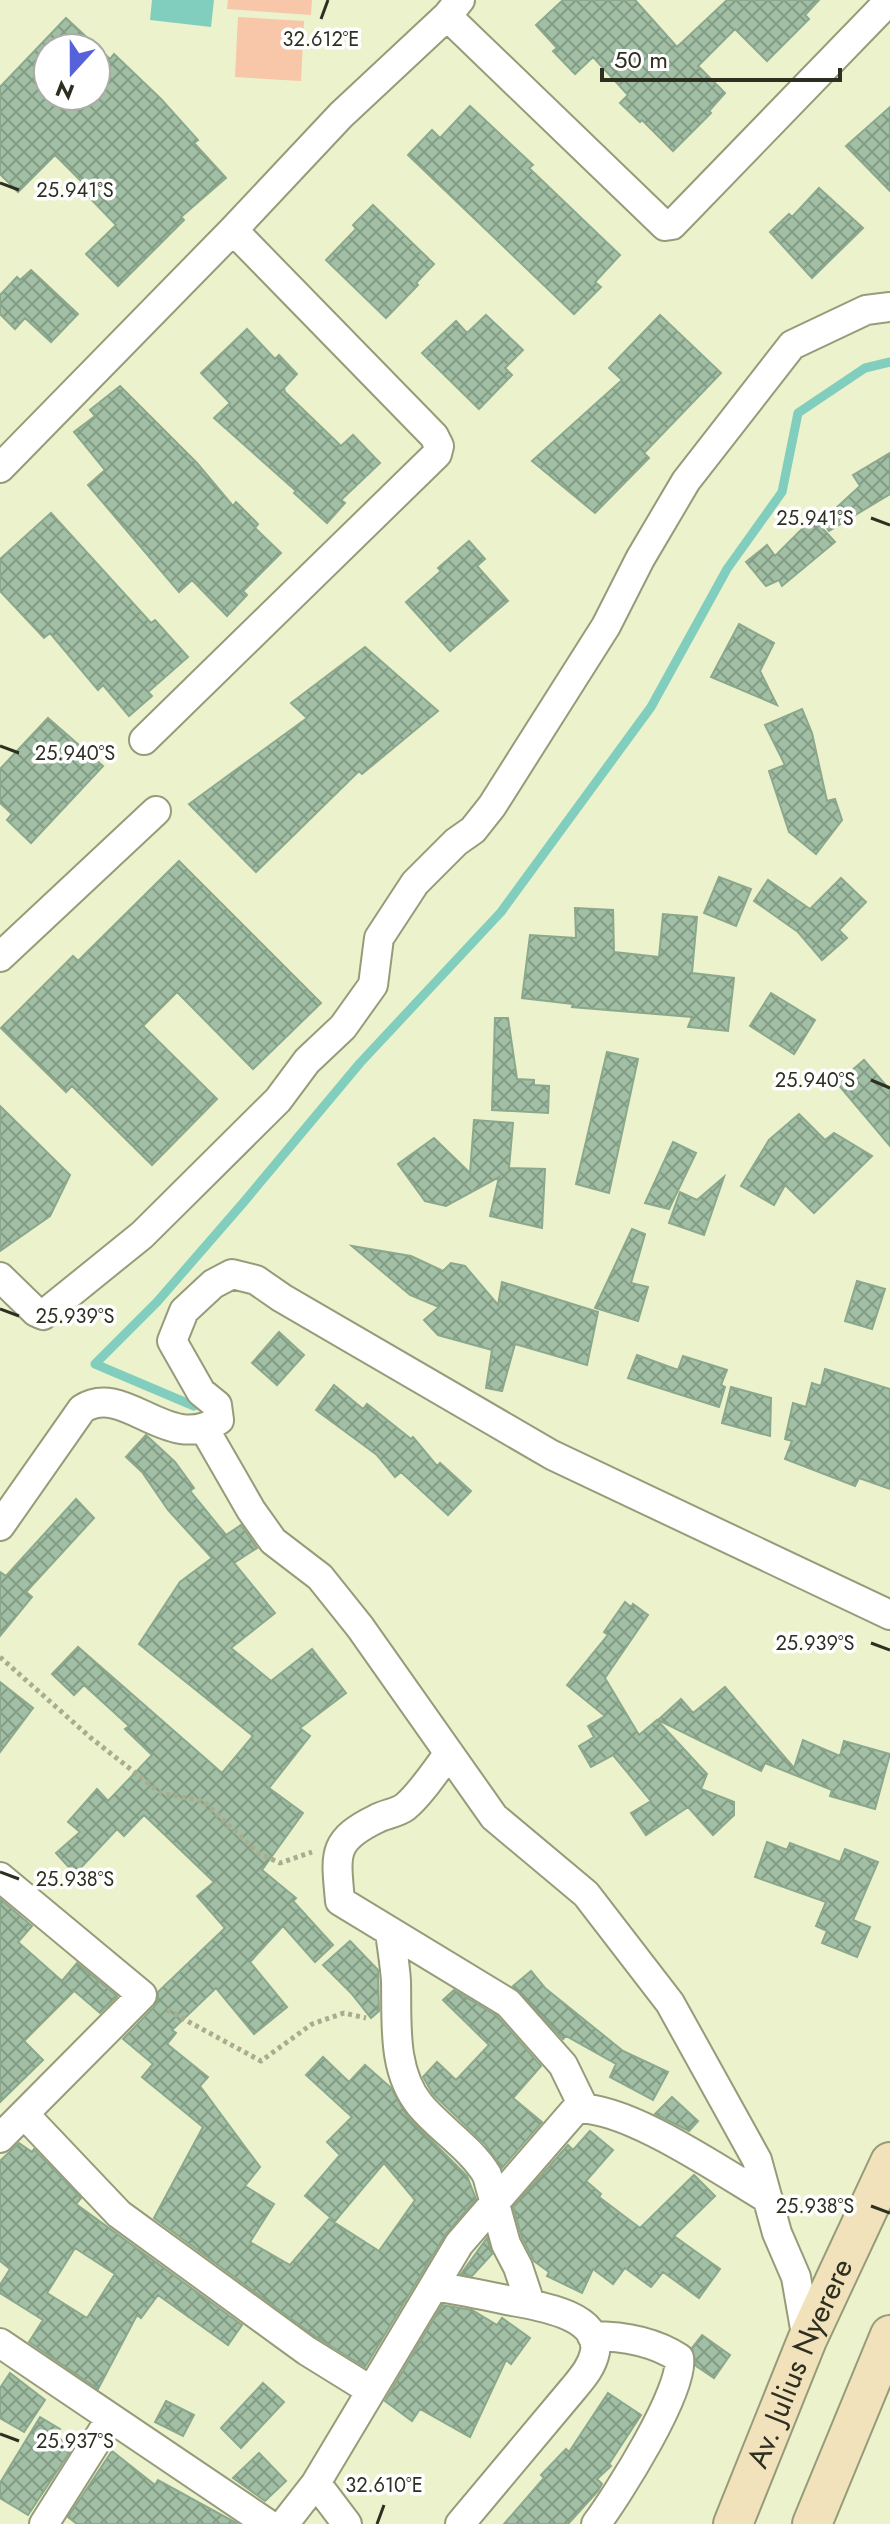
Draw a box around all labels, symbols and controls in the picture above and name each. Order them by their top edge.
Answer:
text: 32.612°E [283,25,359,54]
north arrow [32,32,112,112]
scale bar [602,32,840,82]
text: 50 m [614,42,668,77]
text: N [51,73,79,109]
text: 25.941°S [36,176,114,205]
text: 25.941°S [776,504,854,533]
text: 25.940°S [35,739,115,768]
text: 25.940°S [775,1066,855,1095]
text: 25.939°S [35,1302,115,1331]
text: 25.939°S [775,1629,855,1658]
text: 25.938°S [36,1865,114,1894]
text: 25.938°S [776,2192,854,2221]
street label: Av. Julius Nyerere [736,2251,863,2474]
text: 25.937°S [36,2427,114,2456]
text: 32.610°E [345,2471,423,2500]

